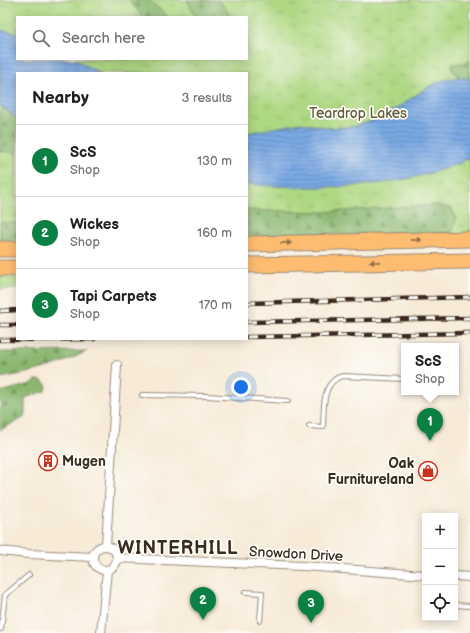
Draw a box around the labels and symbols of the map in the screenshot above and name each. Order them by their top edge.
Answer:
park label: Teardrop Lakes [309,105,407,122]
one-way arrow [410,237,423,243]
one-way arrow [280,240,293,246]
one-way arrow [369,259,381,266]
your location [231,377,251,397]
pin: 1 [417,408,443,441]
building icon: Mugen [37,450,59,472]
place label: Mugen [62,453,106,470]
place label: Oak Furnitureland [327,455,415,488]
shop icon: Oak Furnitureland [417,460,439,482]
district label: WINTERHILL [118,538,238,559]
street label: Snowdon Drive [249,543,343,565]
pin: 2 [190,587,216,620]
pin: 3 [298,590,324,623]

